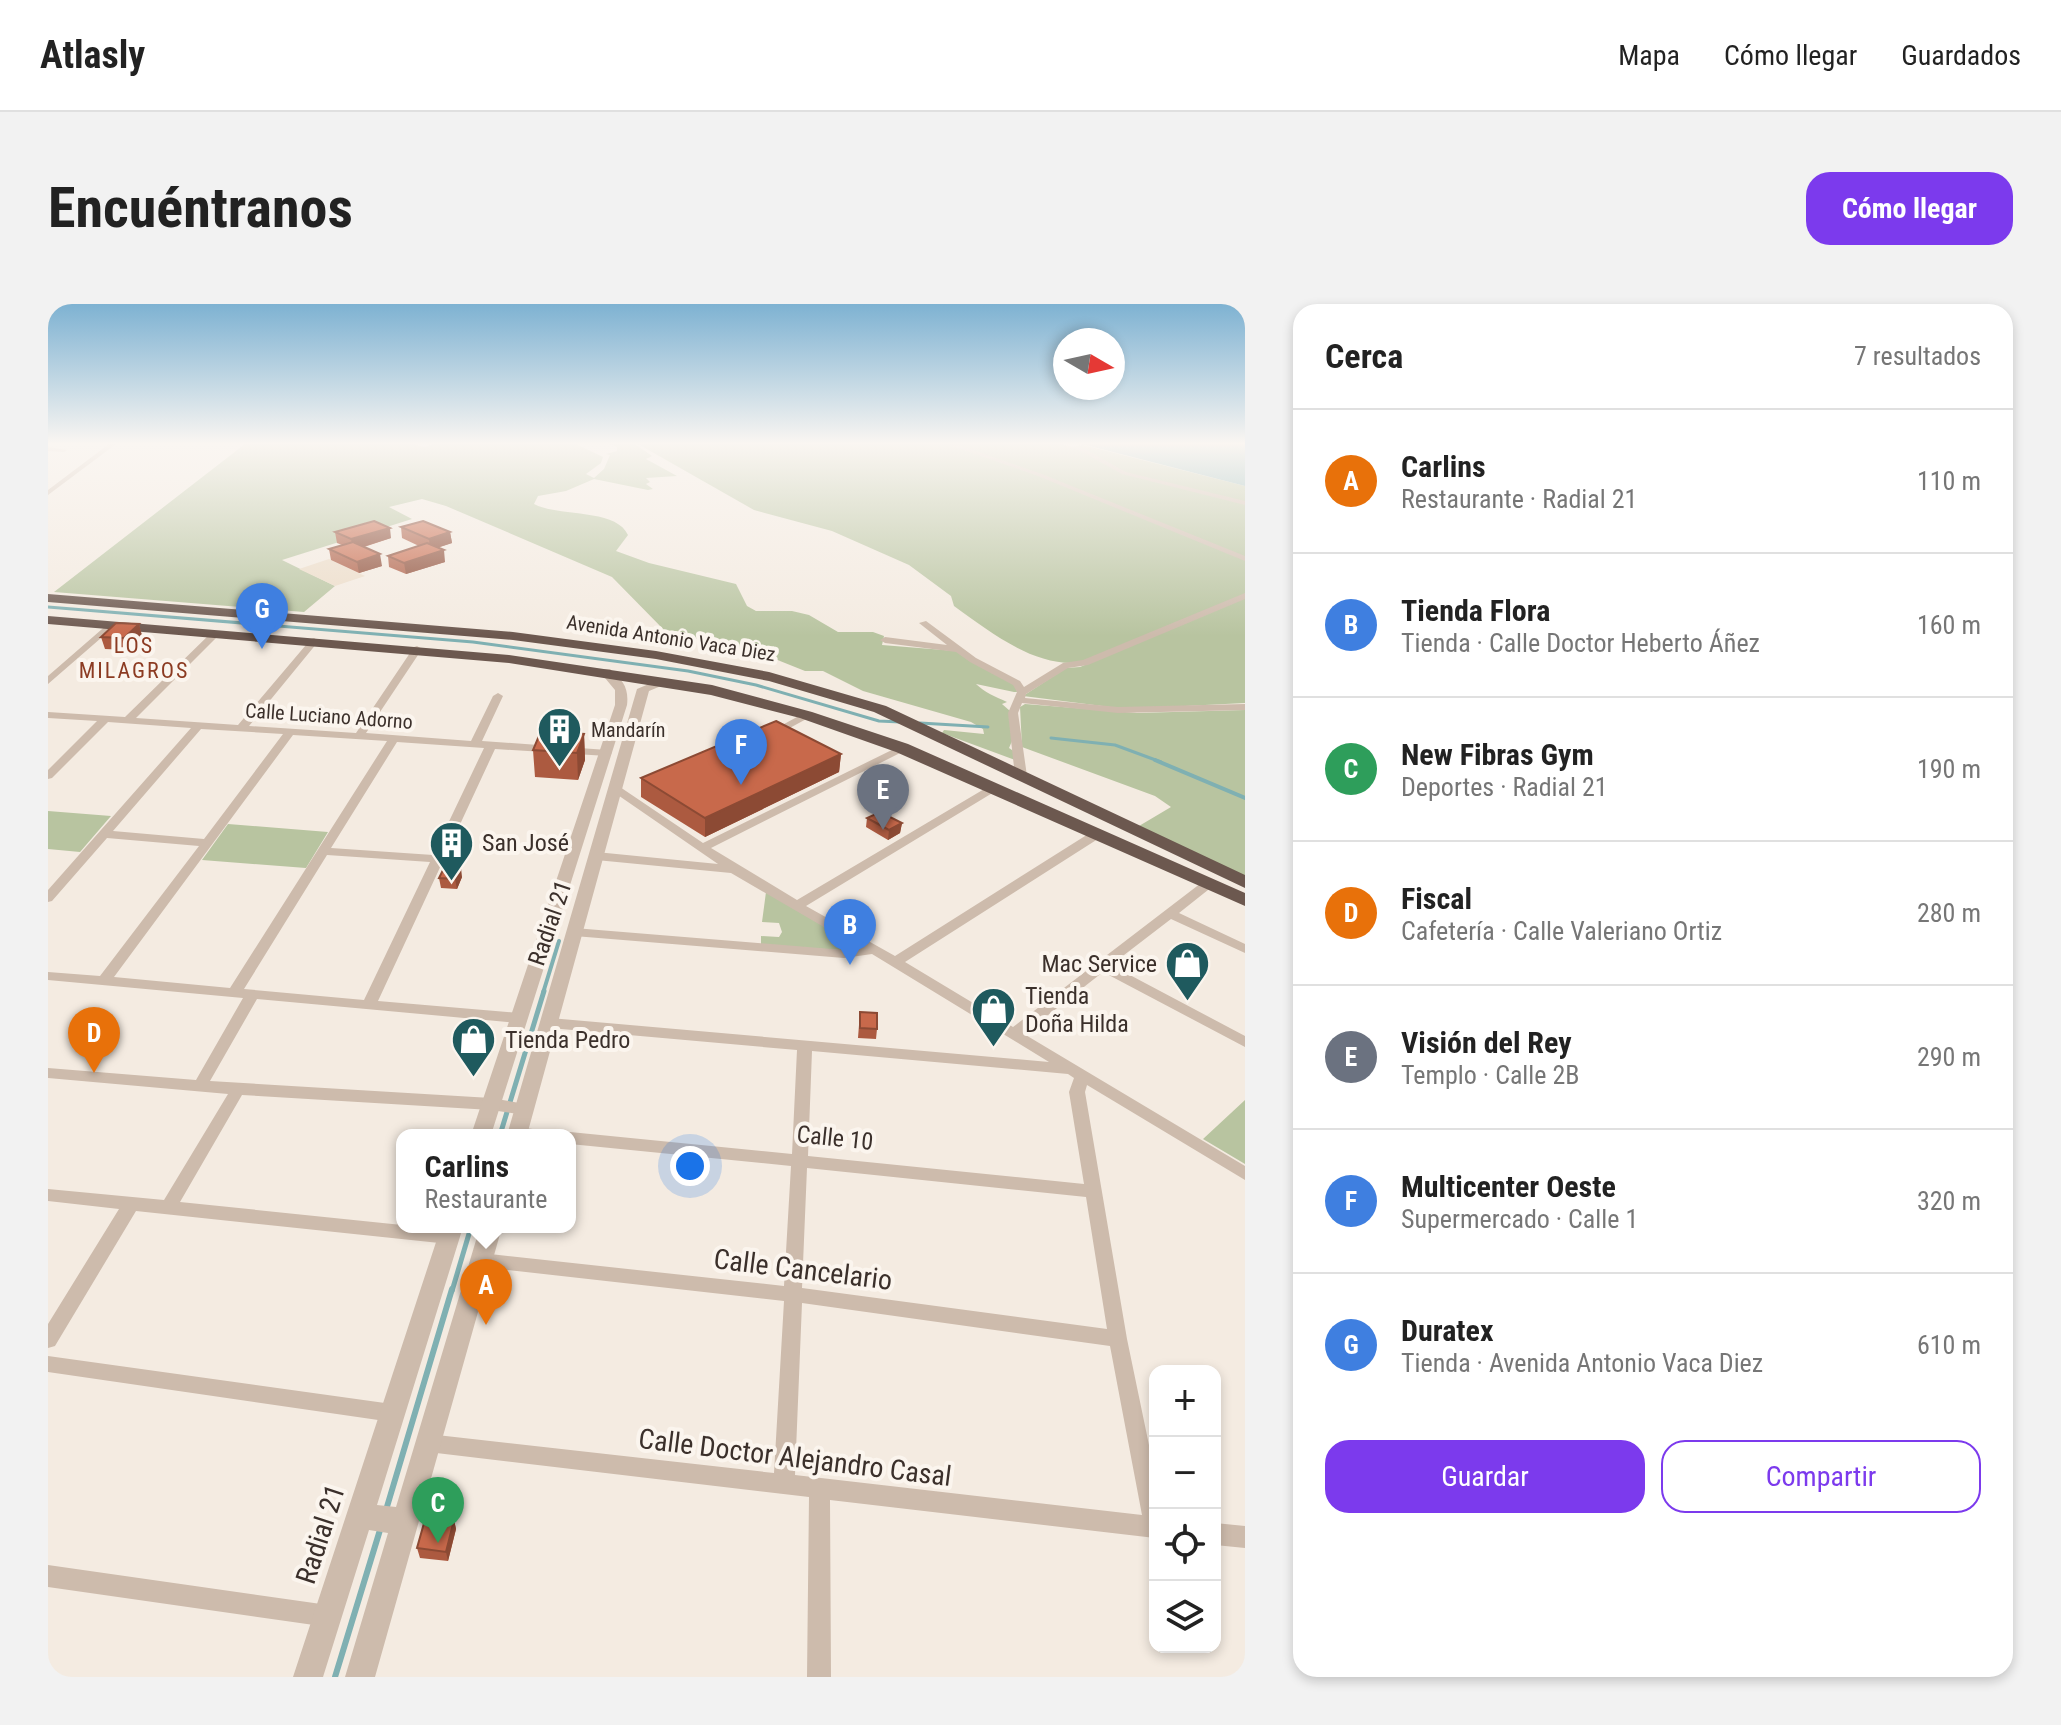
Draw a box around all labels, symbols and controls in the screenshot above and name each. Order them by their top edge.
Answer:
text: Atlasly [40,33,145,77]
text: Mapa [1618,39,1680,72]
text: Cómo llegar [1724,39,1857,72]
text: Guardados [1901,39,2021,72]
button: Cómo llegar [1806,172,2013,245]
text: Encuéntranos [48,175,353,241]
north arrow [1053,328,1125,400]
text: Cerca [1325,336,1403,376]
text: 7 resultados [1854,341,1981,371]
text: Carlins [1401,449,1486,484]
text: A [1343,466,1359,496]
text: 110 m [1917,466,1981,496]
text: Restaurante · Radial 21 [1401,484,1637,514]
pin: G [236,583,288,649]
text: Tienda Flora [1401,593,1550,628]
street label: Avenida Antonio Vaca Diez [565,610,777,666]
text: B [1344,610,1358,640]
text: 160 m [1917,610,1981,640]
text: Tienda · Calle Doctor Heberto Áñez [1401,628,1760,658]
district label: LOS MILAGROS [79,633,189,683]
street label: Calle Luciano Adorno [244,698,414,734]
building icon: Mandarín [536,706,584,769]
place label: Mandarín [591,718,665,742]
pin: F [715,719,767,785]
text: New Fibras Gym [1401,737,1594,772]
text: C [1344,754,1358,784]
text: 190 m [1917,754,1981,784]
pin: E [857,764,909,830]
text: Deportes · Radial 21 [1401,772,1608,802]
building icon: San José [427,819,475,882]
place label: San José [482,829,569,857]
street label: Radial 21 [522,877,578,969]
text: Fiscal [1401,881,1472,916]
text: D [1344,898,1358,928]
text: 280 m [1917,898,1981,928]
pin: B [824,899,876,965]
text: Cafetería · Calle Valeriano Ortiz [1401,916,1722,946]
shop icon: Mac Service [1164,940,1212,1003]
place label: Mac Service [1041,950,1157,978]
place label: Tienda Doña Hilda [1025,982,1129,1038]
shop icon: Tienda Doña Hilda [970,986,1018,1049]
pin: D [68,1007,120,1073]
shop icon: Tienda Pedro [450,1016,498,1079]
text: Visión del Rey [1401,1025,1572,1060]
place label: Tienda Pedro [505,1026,630,1054]
text: E [1345,1042,1357,1072]
text: 290 m [1917,1042,1981,1072]
text: Templo · Calle 2B [1401,1060,1579,1090]
street label: Calle 10 [795,1120,875,1156]
popup [396,1129,576,1233]
your location [670,1146,710,1186]
text: Carlins [425,1149,509,1184]
text: Multicenter Oeste [1401,1169,1616,1204]
text: Restaurante [425,1184,547,1214]
text: F [1345,1186,1357,1216]
text: 320 m [1917,1186,1981,1216]
text: Supermercado · Calle 1 [1401,1204,1638,1234]
street label: Calle Cancelario [712,1242,894,1297]
pin: A [460,1259,512,1325]
text: Duratex [1401,1313,1493,1348]
text: G [1343,1330,1359,1360]
text: 610 m [1917,1330,1981,1360]
text: Tienda · Avenida Antonio Vaca Diez [1401,1348,1763,1378]
map controls [1149,1365,1221,1653]
button: + [1149,1365,1221,1437]
street label: Calle Doctor Alejandro Casal [637,1422,953,1493]
button: − [1149,1437,1221,1509]
button: Guardar [1325,1440,1645,1513]
button: Compartir [1661,1440,1981,1513]
pin: C [412,1477,464,1543]
street label: Radial 21 [289,1480,352,1588]
button: locate [1149,1509,1221,1581]
button: layers [1149,1581,1221,1653]

